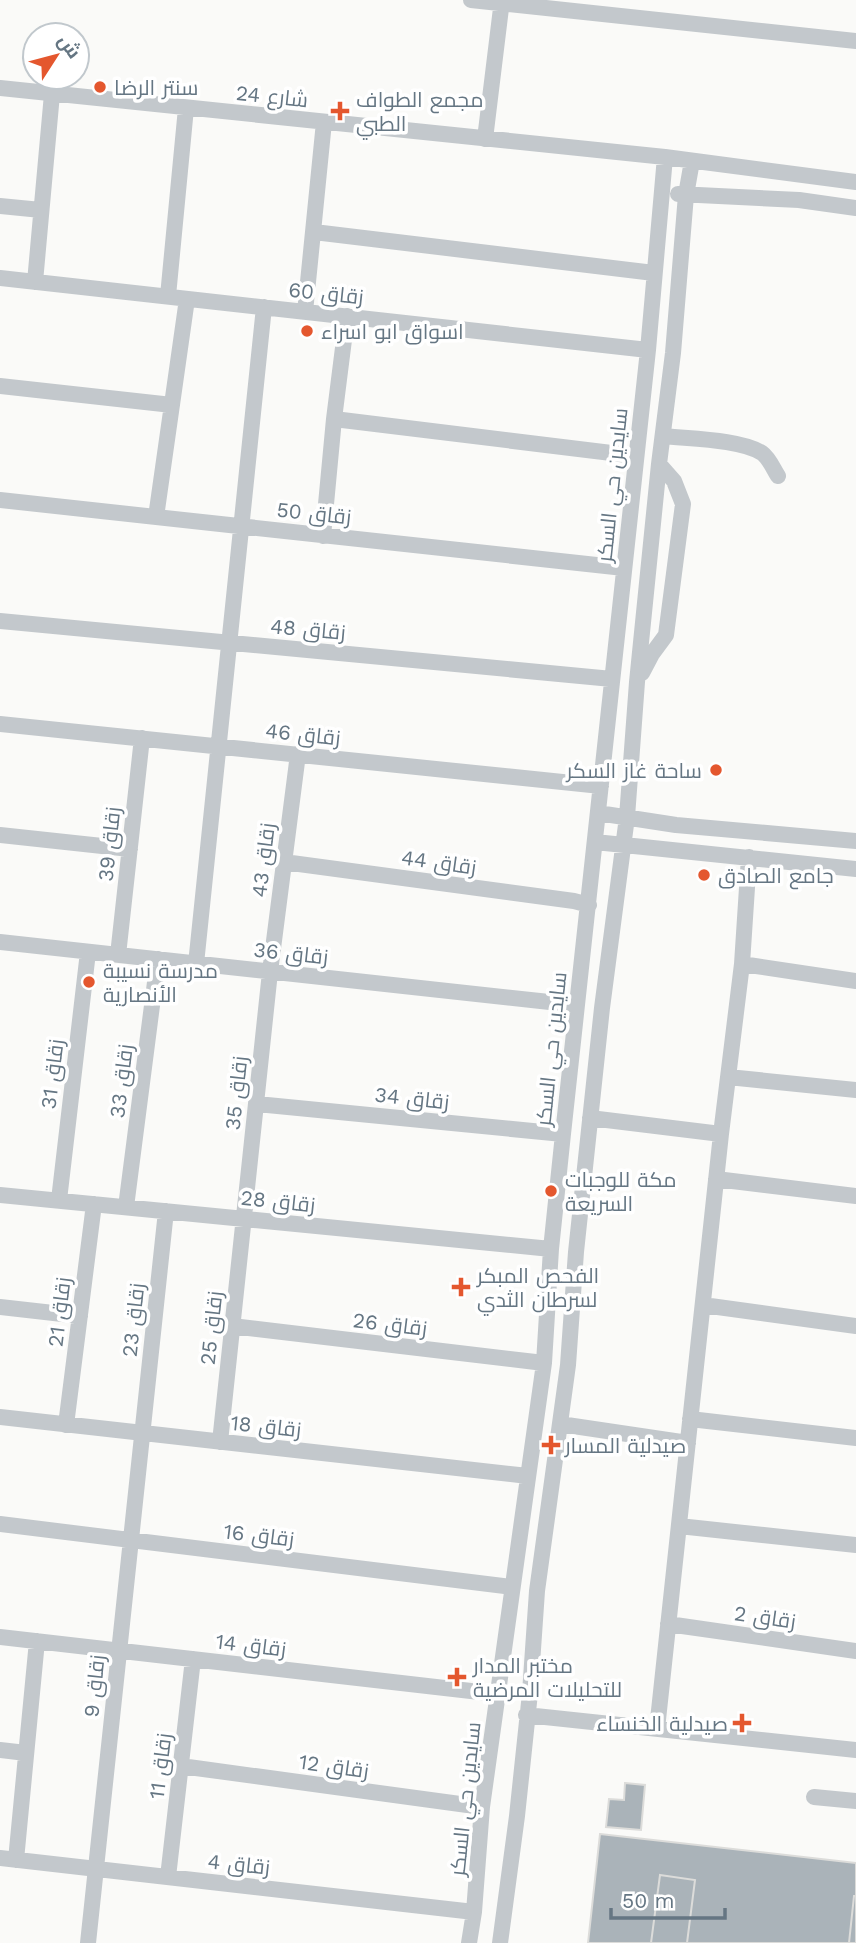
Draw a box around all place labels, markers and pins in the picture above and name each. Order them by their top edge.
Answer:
place label: سنتر الرضا [114,75,198,100]
marker: سنتر الرضا [92,79,108,95]
place label: مجمع الطواف الطبي [356,87,483,140]
marker: مجمع الطواف الطبي [330,101,350,121]
place label: اسواق ابو اسراء [321,319,464,345]
marker: اسواق ابو اسراء [299,323,315,339]
place label: ساحة غاز السكر [566,758,702,783]
marker: ساحة غاز السكر [708,762,724,778]
place label: جامع الصادق [718,863,834,890]
marker: جامع الصادق [696,867,712,883]
place label: مدرسة نسيبة الأنصارية [103,958,218,1007]
marker: مدرسة نسيبة الأنصارية [81,974,97,990]
place label: مكة للوجبات السريعة [565,1167,677,1216]
marker: مكة للوجبات السريعة [543,1183,559,1199]
place label: الفحص المبكر لسرطان الثدي [476,1263,599,1316]
marker: الفحص المبكر لسرطان الثدي [451,1277,471,1297]
place label: صيدلية المسار [564,1433,686,1458]
marker: صيدلية المسار [543,1437,559,1453]
place label: مختبر المدار للتحليلات المرضية [472,1653,622,1702]
marker: مختبر المدار للتحليلات المرضية [447,1667,467,1687]
place label: صيدلية الخنساء [596,1711,728,1736]
marker: صيدلية الخنساء [734,1715,750,1731]

